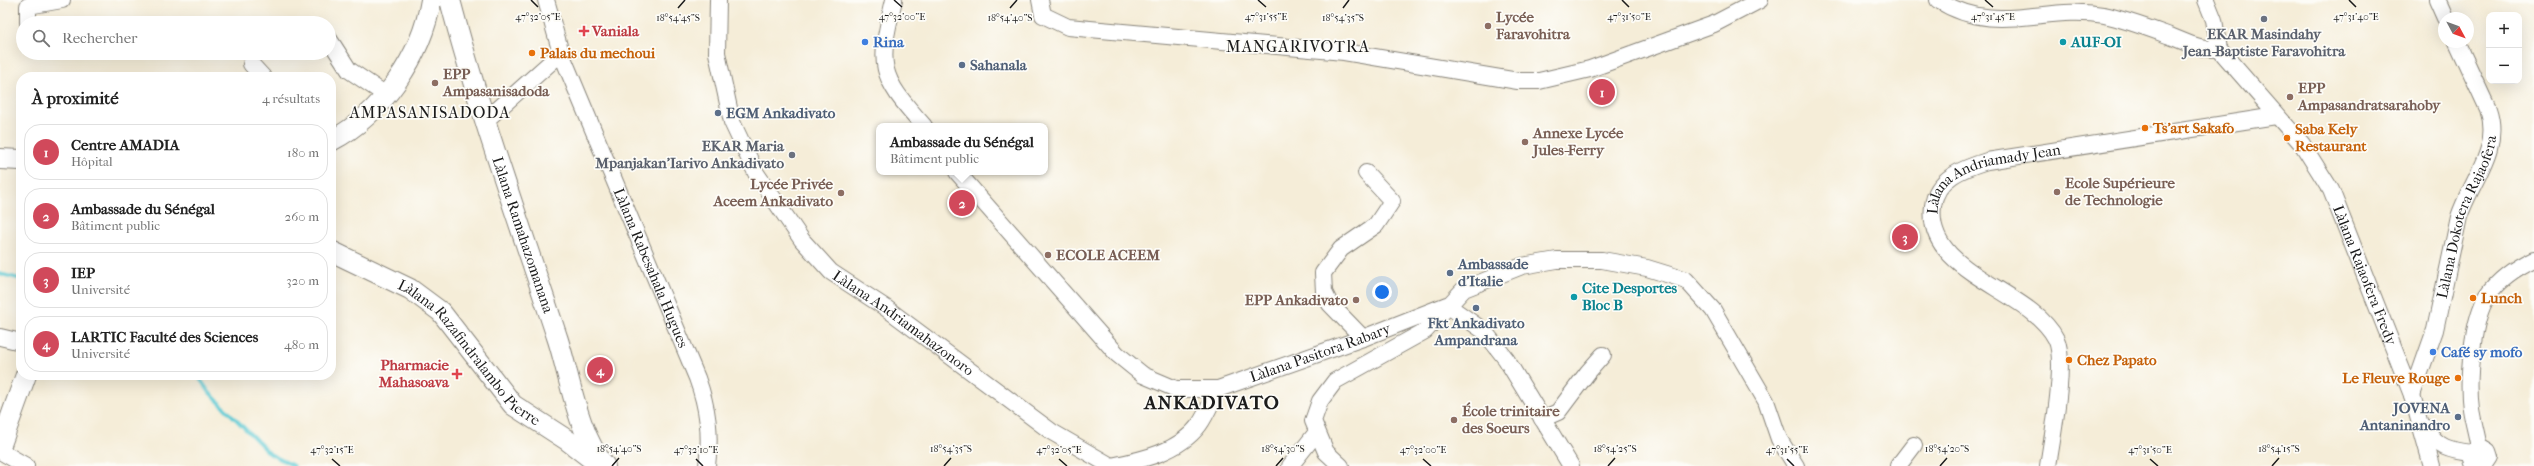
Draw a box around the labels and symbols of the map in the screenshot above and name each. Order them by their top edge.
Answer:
place label: Lycée Faravohitra [1495,8,1571,43]
text: 47°32'05"E [515,11,561,23]
text: 47°32'00"E [879,11,925,23]
text: 47°31'55"E [1245,11,1287,23]
text: 47°31'50"E [1607,11,1651,23]
text: 47°31'45"E [1971,11,2015,23]
text: 47°31'40"E [2333,11,2379,23]
text: 18°54'45"S [656,12,700,24]
text: 18°54'40"S [987,12,1033,24]
text: 18°54'35"S [1322,12,1364,24]
north arrow [2438,12,2474,48]
marker: EKAR Masindahy Jean-Baptiste Faravohitra [2259,14,2269,24]
marker: Lycée Faravohitra [1483,21,1493,31]
place label: Vaniala [591,22,640,40]
place label: EKAR Masindahy Jean-Baptiste Faravohitra [2181,25,2346,60]
marker: Vaniala [579,26,589,36]
place label: Rina [873,33,905,51]
place label: AUF-OI [2070,33,2122,51]
marker: Rina [860,37,870,47]
district label: MANGARIVOTRA [1226,37,1370,56]
marker: AUF-OI [2058,37,2068,47]
place label: Palais du mechoui [540,44,656,62]
marker: Palais du mechoui [527,48,537,58]
place label: Sahanala [970,56,1028,74]
marker: Sahanala [957,60,967,70]
place label: EPP Ampasanisadoda [442,65,550,100]
pin: 1 [1589,77,1615,107]
marker: EPP Ampasanisadoda [430,78,440,88]
place label: EPP Ampasandratsarahoby [2297,79,2441,114]
marker: EPP Ampasandratsarahoby [2285,92,2295,102]
district label: AMPASANISADODA [348,103,511,122]
place label: EGM Ankadivato [726,104,836,122]
marker: EGM Ankadivato [713,108,723,118]
place label: Ts'art Sakafo [2152,119,2234,137]
place label: Saba Kely Restaurant [2295,120,2367,155]
marker: Ts'art Sakafo [2140,123,2150,133]
place label: Annexe Lycée Jules-Ferry [1531,124,1624,159]
marker: Saba Kely Restaurant [2282,133,2292,143]
street label: Làlana Dokotera Rajaofera [2433,133,2500,300]
place label: EKAR Maria Mpanjakan'Iarivo Ankadivato [594,137,785,172]
marker: Annexe Lycée Jules-Ferry [1520,137,1530,147]
street label: Làlana Andriamady Jean [1923,141,2062,215]
marker: EKAR Maria Mpanjakan'Iarivo Ankadivato [787,150,797,160]
street label: Làlana Ramahazomanana [488,154,558,316]
place label: Ecole Supérieure de Technologie [2065,174,2176,209]
place label: Lycée Privée Aceem Ankadivato [712,175,834,210]
street label: Làlana Rabesahala Hugues [610,185,692,351]
marker: Ecole Supérieure de Technologie [2052,187,2062,197]
marker: Lycée Privée Aceem Ankadivato [836,188,846,198]
pin: 2 [949,188,975,218]
street label: Làlana Rajaofera Fredy [2329,203,2401,349]
pin: 3 [1892,222,1918,252]
place label: ECOLE ACEEM [1056,246,1160,264]
marker: ECOLE ACEEM [1043,250,1053,260]
place label: Ambassade d'Italie [1457,255,1529,290]
street label: Làlana Andriamahazonoro [829,267,978,380]
marker: Ambassade d'Italie [1445,268,1455,278]
street label: Làlana Razafindralambo Pierre [395,276,544,430]
place label: Cite Desportes Bloc B [1582,279,1678,314]
your location [1372,282,1392,302]
place label: Lunch [2481,289,2523,307]
place label: EPP Ankadivato [1245,291,1348,309]
marker: Cite Desportes Bloc B [1569,292,1579,302]
marker: Lunch [2468,293,2478,303]
marker: EPP Ankadivato [1351,295,1361,305]
marker: Fkt Ankadivato Ampandrana [1471,303,1481,313]
place label: Fkt Ankadivato Ampandrana [1426,314,1525,349]
street label: Làlana Pasitora Rabary [1247,319,1394,386]
place label: Café sy mofo [2441,343,2523,361]
marker: Café sy mofo [2428,347,2438,357]
place label: Chez Papato [2077,351,2157,369]
pin: 4 [587,355,613,385]
marker: Chez Papato [2064,355,2074,365]
place label: Pharmacie Mahasoava [378,356,450,391]
marker: Pharmacie Mahasoava [452,369,462,379]
place label: Le Fleuve Rouge [2342,369,2451,387]
marker: Le Fleuve Rouge [2453,373,2463,383]
district label: ANKADIVATO [1143,392,1280,414]
place label: JOVENA Antaninandro [2359,399,2451,434]
place label: École trinitaire des Soeurs [1462,402,1560,437]
marker: JOVENA Antaninandro [2453,412,2463,422]
marker: École trinitaire des Soeurs [1449,415,1459,425]
text: 18°54'40"S [596,443,642,455]
text: 18°54'35"S [930,443,972,455]
text: 18°54'30"S [1261,443,1305,455]
text: 18°54'25"S [1593,443,1637,455]
text: 18°54'20"S [1925,443,1969,455]
text: 18°54'15"S [2258,443,2300,455]
text: 47°32'15"E [310,444,354,456]
text: 47°32'10"E [674,444,718,456]
text: 47°32'05"E [1036,444,1082,456]
text: 47°32'00"E [1400,444,1446,456]
text: 47°31'55"E [1766,444,1808,456]
text: 47°31'50"E [2128,444,2172,456]

